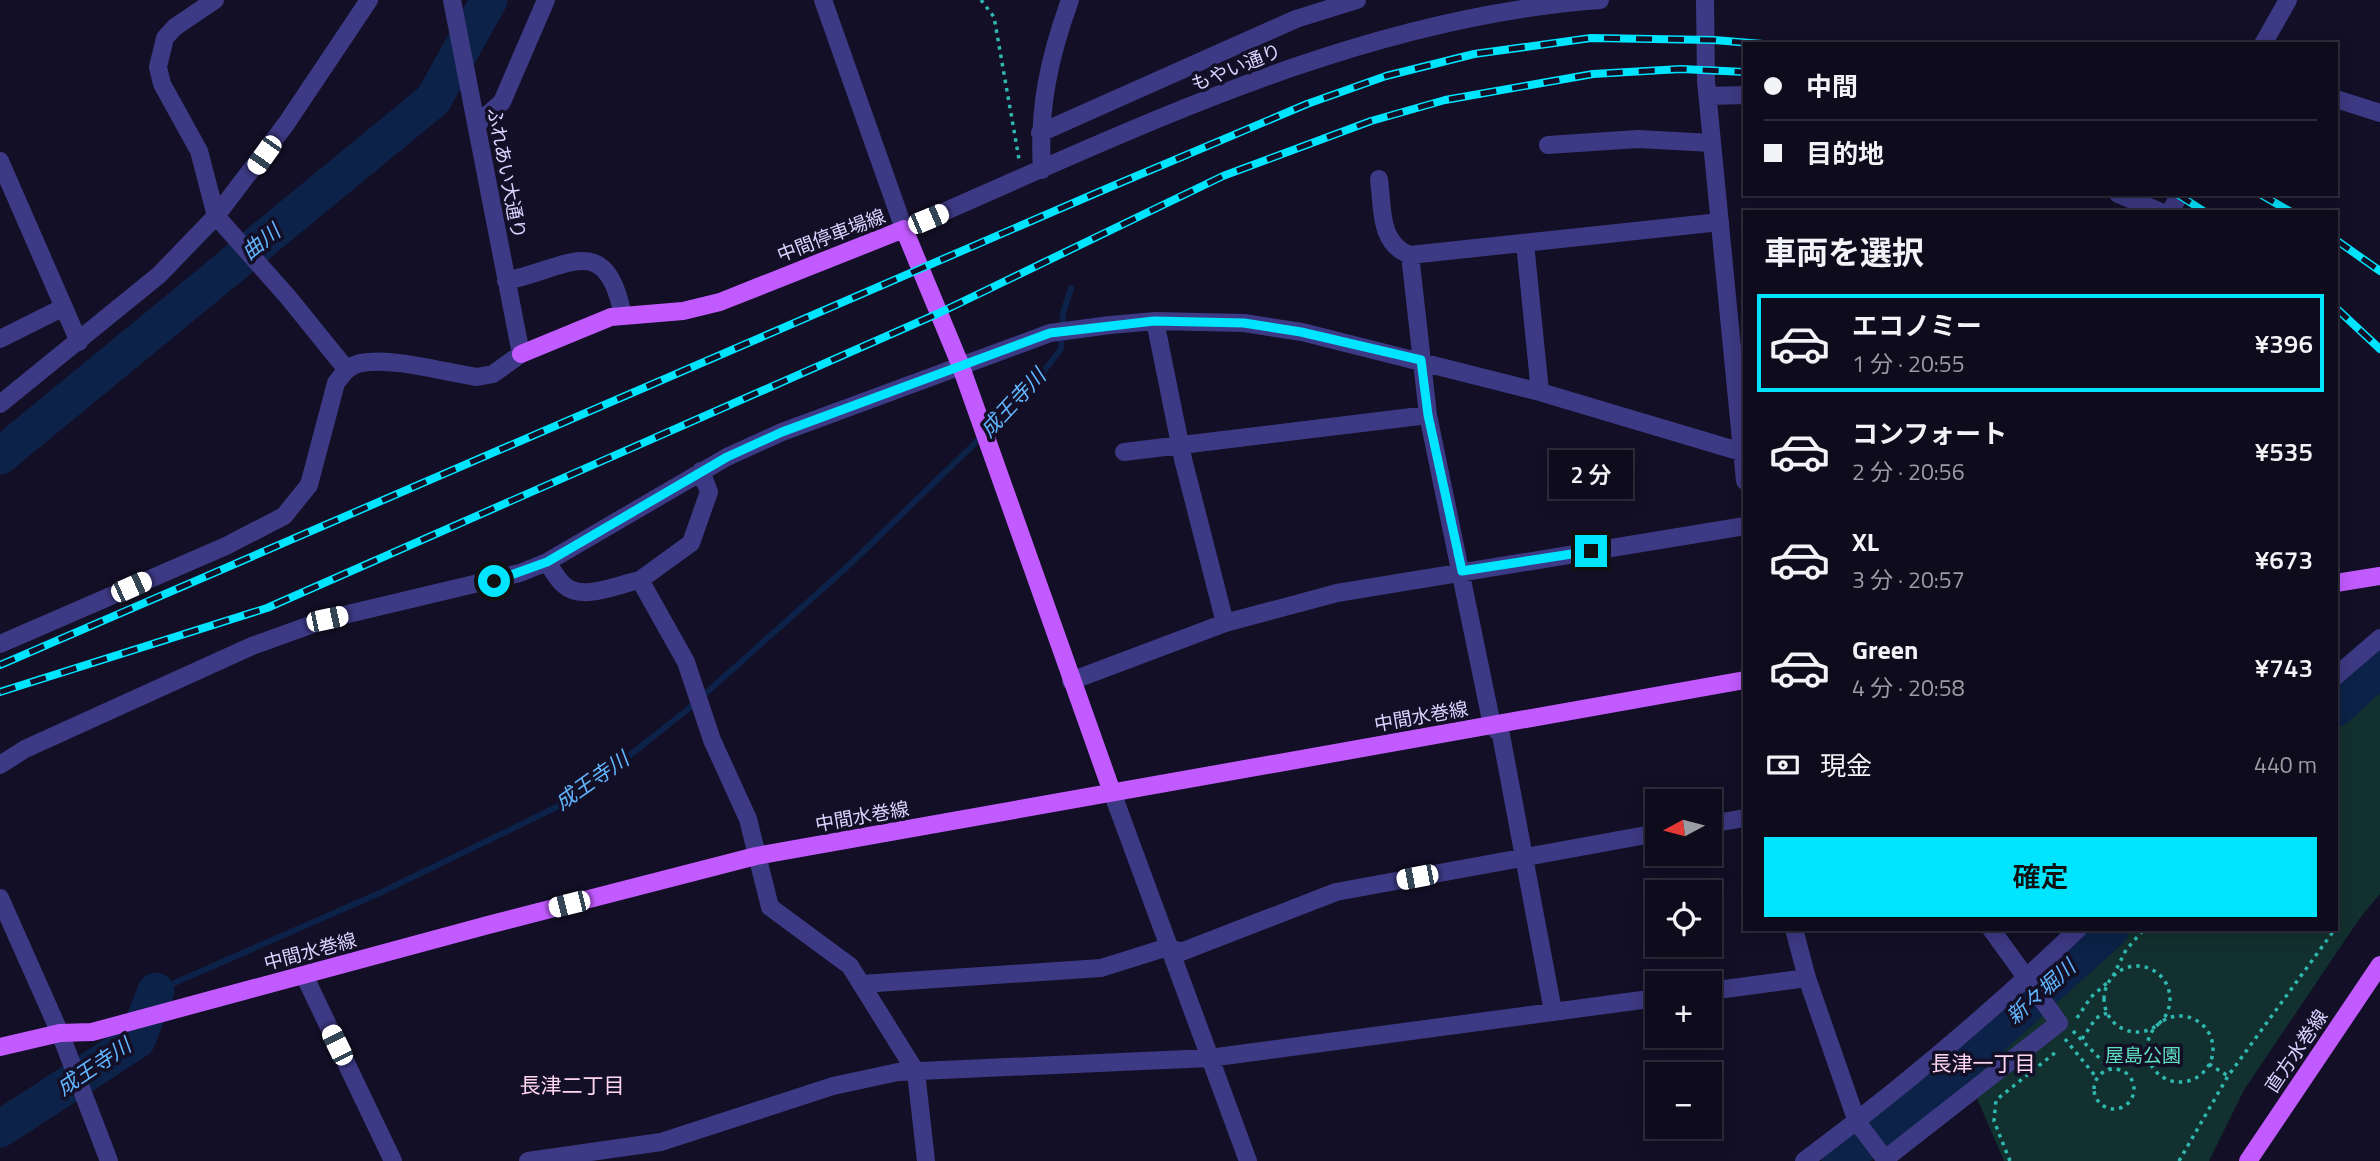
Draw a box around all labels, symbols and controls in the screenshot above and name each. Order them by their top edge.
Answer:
street label: もやい通り [1186,35,1285,98]
text: 中間 [1806,67,1858,106]
street label: ふれあい大通り [481,105,534,241]
car [244,132,285,178]
text: 目的地 [1806,134,1884,173]
street label: 中間停車場線 [772,201,889,268]
car [905,201,952,237]
water label: 曲川 [234,214,288,267]
text: 車両を選択 [1764,228,1924,276]
text: エコノミー [1852,306,1982,345]
icon: car [1768,312,1831,375]
text: ¥396 [2255,324,2313,363]
text: 1 分 · 20:55 [1852,346,1965,381]
water label: 成王寺川 [972,359,1054,444]
text: コンフォート [1852,414,2007,453]
icon: car [1768,420,1831,483]
text: ¥535 [2255,432,2313,471]
callout: 2 分 [1549,449,1633,498]
text: 2 分 · 20:56 [1852,454,1965,489]
text: 2 分 [1571,457,1611,492]
text: XL [1852,522,1879,561]
icon: car [1768,528,1831,591]
route end [1575,535,1607,567]
text: ¥673 [2255,540,2313,579]
text: 3 分 · 20:57 [1852,562,1965,597]
route start [478,565,510,597]
car [108,569,155,605]
car [305,604,350,634]
text: Green [1852,630,1918,669]
icon: car [1768,636,1831,699]
text: ¥743 [2255,648,2313,687]
text: 4 分 · 20:58 [1852,670,1965,705]
street label: 中間水巻線 [1372,693,1470,738]
water label: 成王寺川 [548,742,637,817]
icon: cash [1764,746,1802,784]
text: 現金 [1820,746,1872,785]
text: 440 m [2254,747,2317,782]
north arrow [1645,789,1722,866]
map controls [1645,789,1722,1139]
street label: 中間水巻線 [813,793,911,838]
button: 確定 [1764,837,2317,917]
car [1395,863,1440,891]
button: locate [1645,880,1722,957]
car [547,889,592,919]
street label: 中間水巻線 [260,924,360,977]
water label: 新々堀川 [1998,950,2084,1031]
button: + [1645,971,1722,1048]
street label: 直方水巻線 [2257,1003,2334,1098]
car [319,1022,356,1068]
water label: 成王寺川 [50,1028,139,1103]
park label: 屋島公園 [2105,1040,2181,1069]
district label: 長津一丁目 [1931,1047,2036,1079]
button: − [1645,1062,1722,1139]
district label: 長津二丁目 [520,1069,625,1101]

